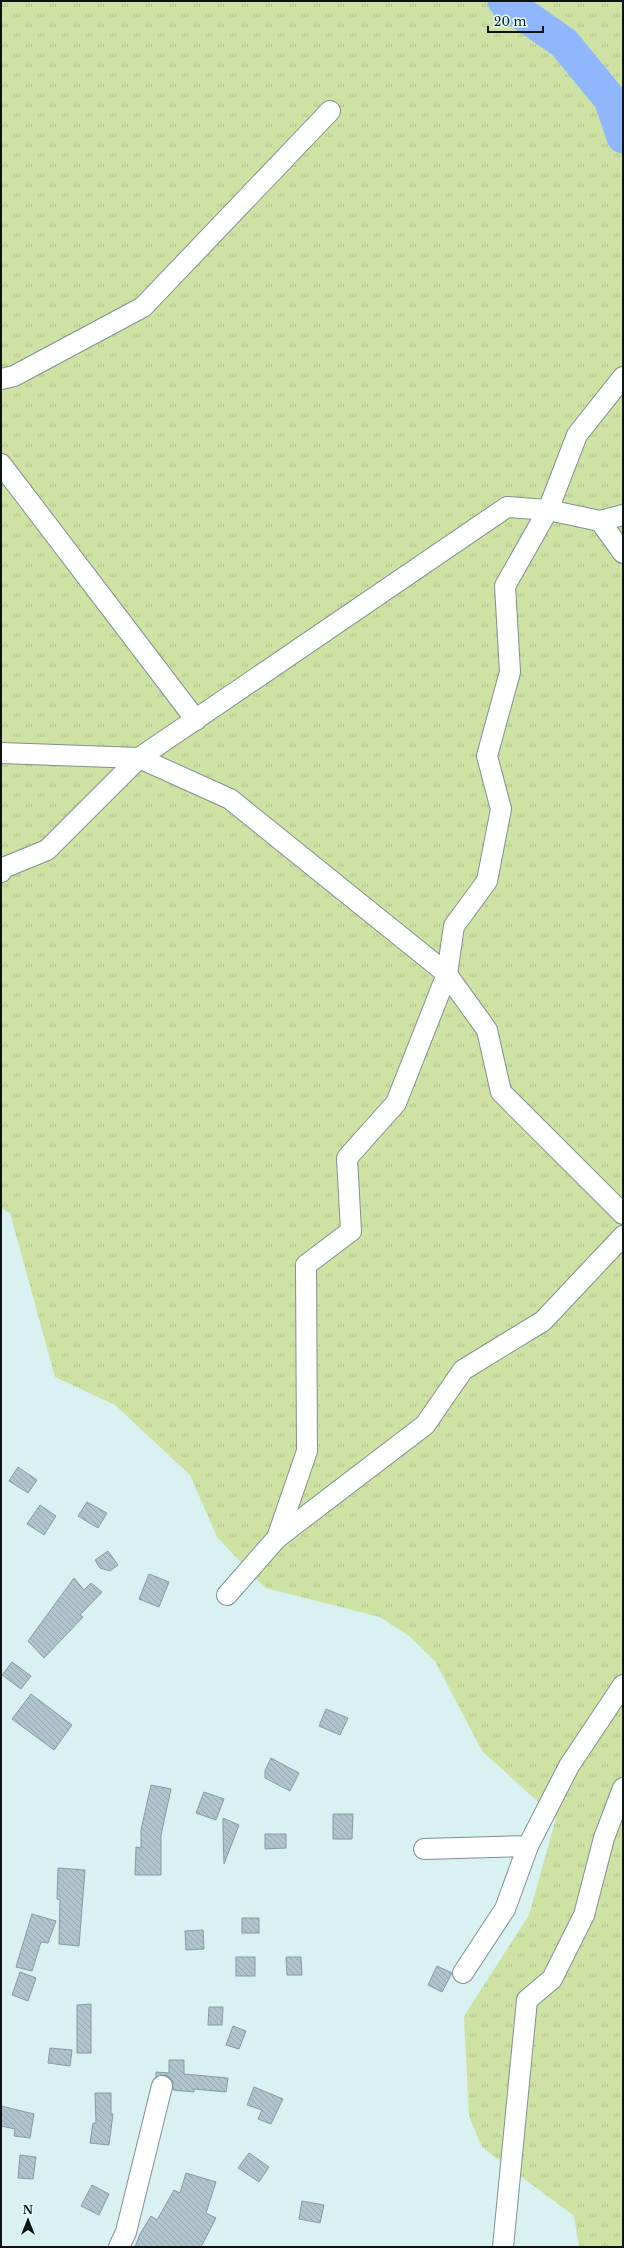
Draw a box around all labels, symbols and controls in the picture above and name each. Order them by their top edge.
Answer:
scale bar [488,8,543,34]
text: 20 m [494,14,526,29]
north arrow [8,2200,48,2240]
text: N [23,2203,34,2217]

